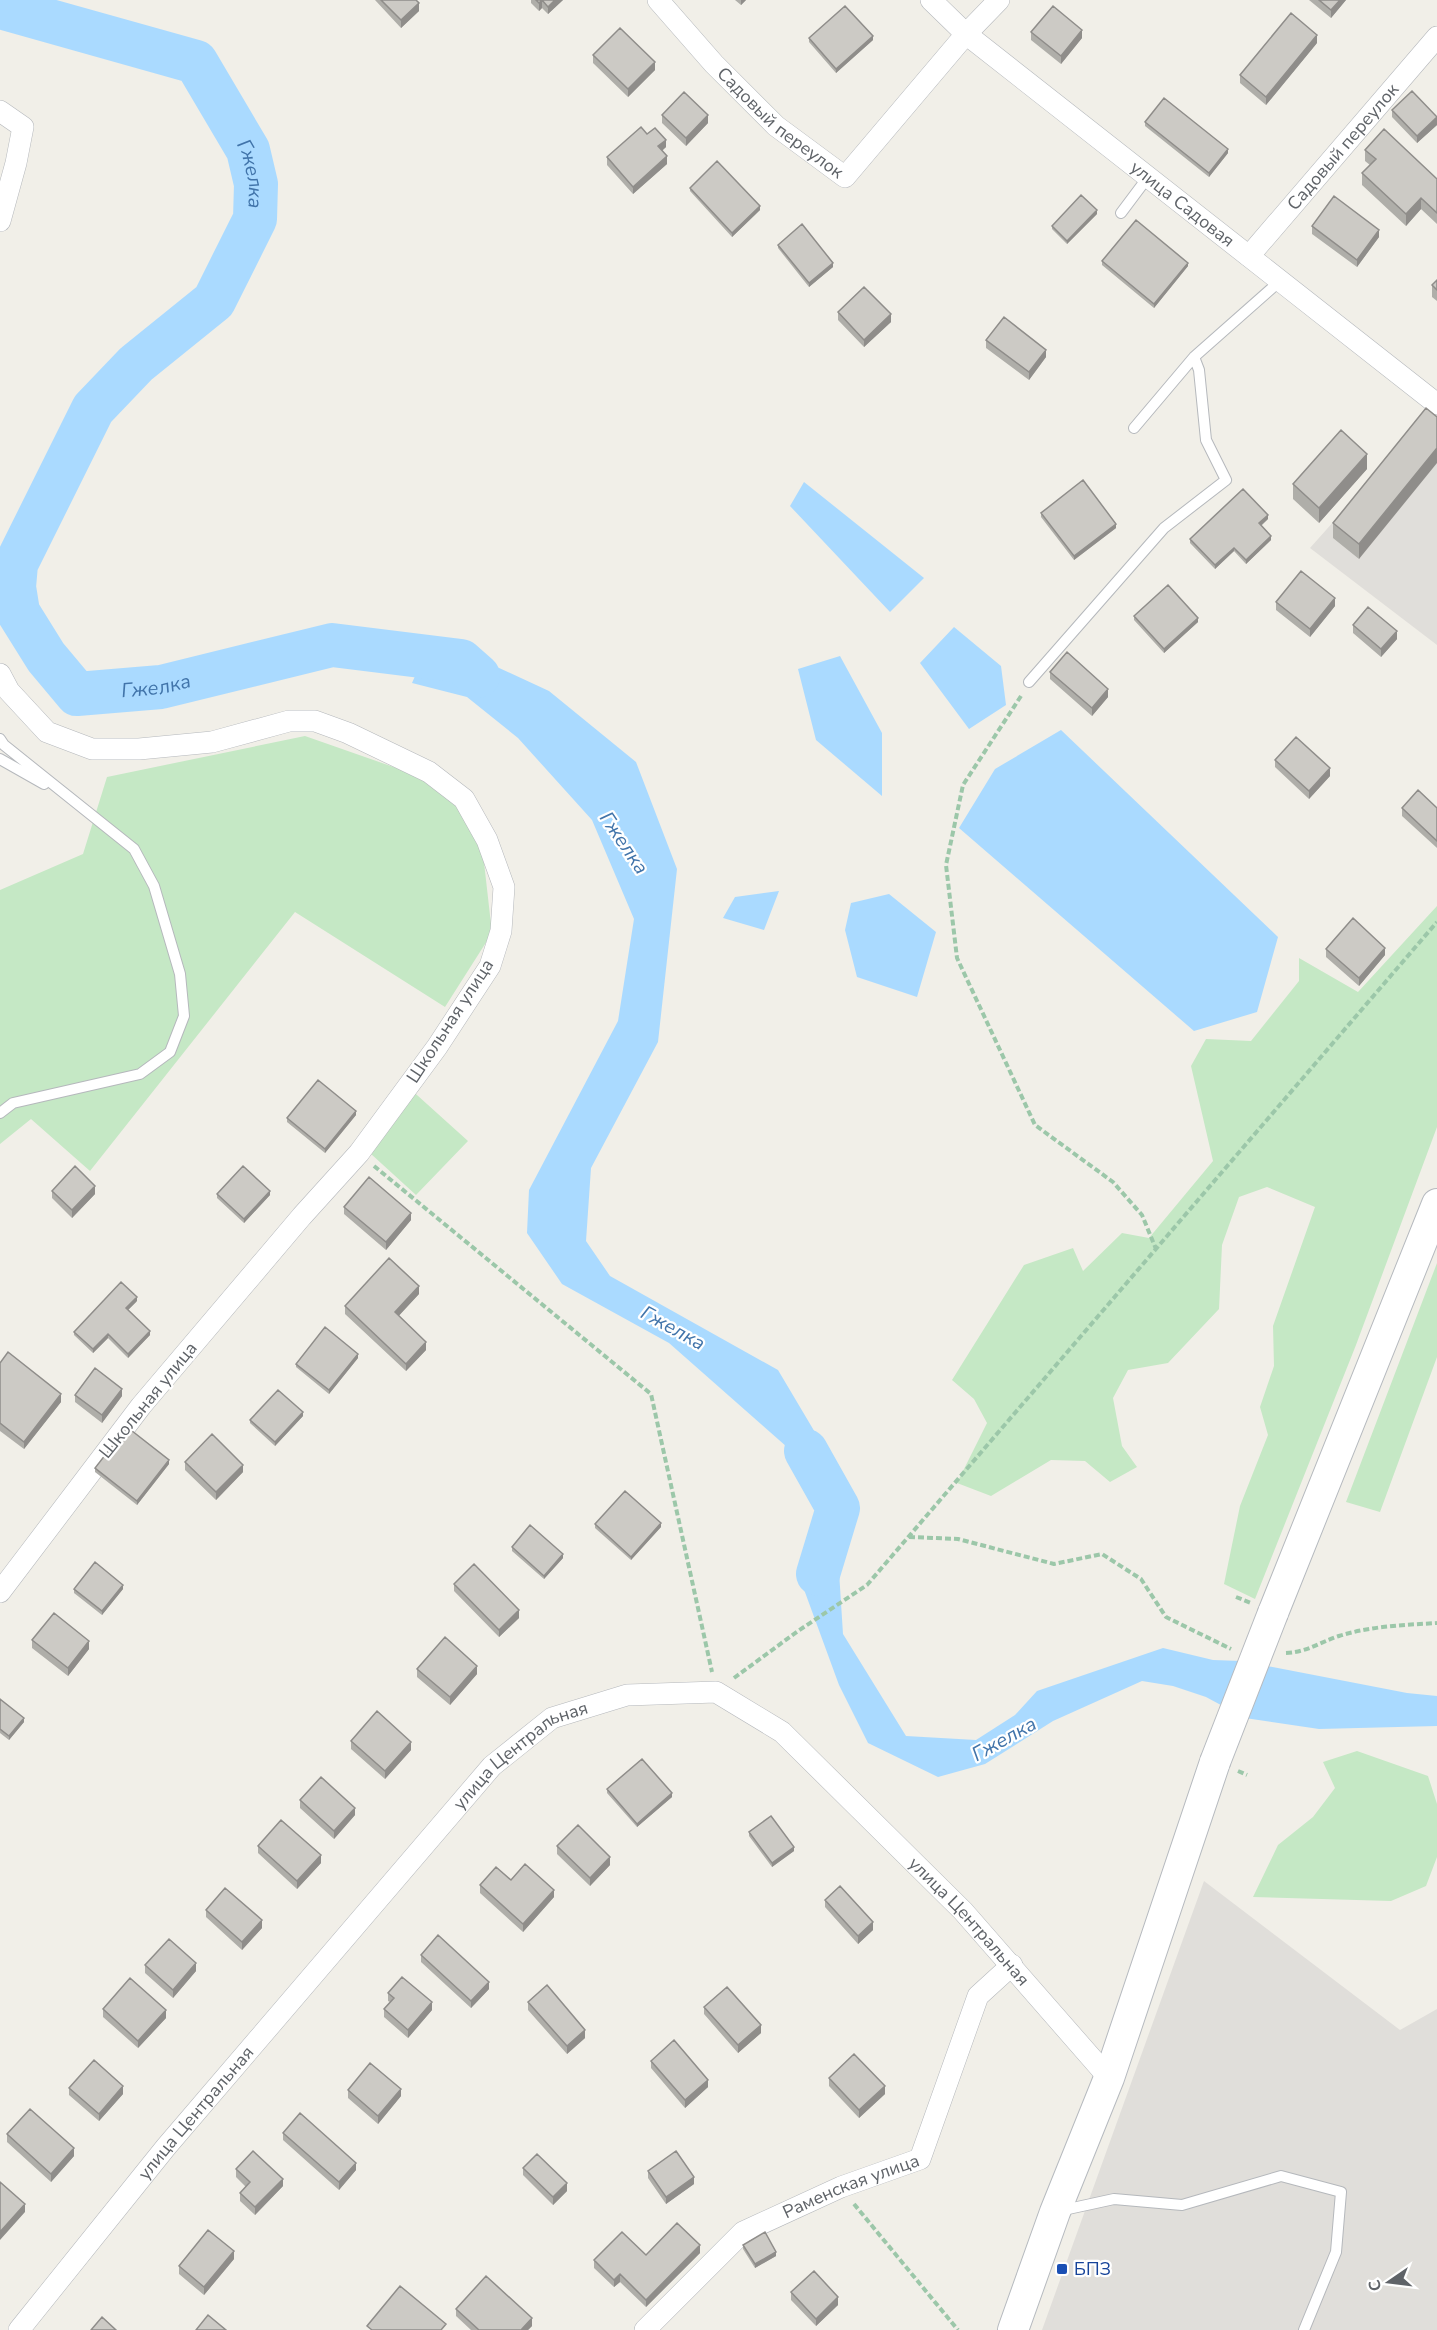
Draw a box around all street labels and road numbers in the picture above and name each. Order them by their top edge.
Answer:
street label: Садовый переулок [712,62,849,184]
street label: Садовый переулок [1282,78,1404,215]
street label: улица Садовая [1125,155,1240,253]
street label: Школьная улица [401,954,499,1088]
street label: Школьная улица [94,1337,202,1463]
street label: улица Центральная [448,1696,591,1815]
street label: улица Центральная [903,1852,1035,1991]
street label: улица Центральная [132,2041,259,2185]
street label: Раменская улица [779,2148,923,2224]

